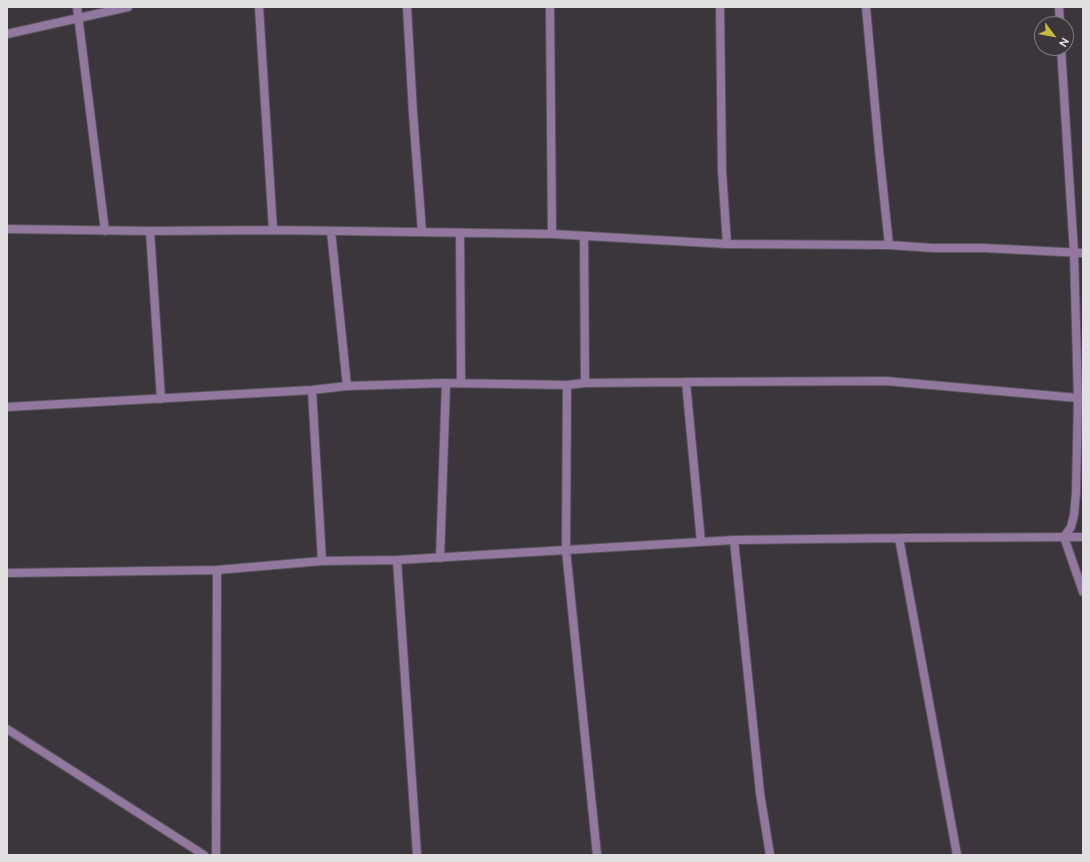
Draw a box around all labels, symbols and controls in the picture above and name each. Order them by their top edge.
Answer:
north arrow [1034,16,1074,56]
text: N [1056,35,1071,49]

